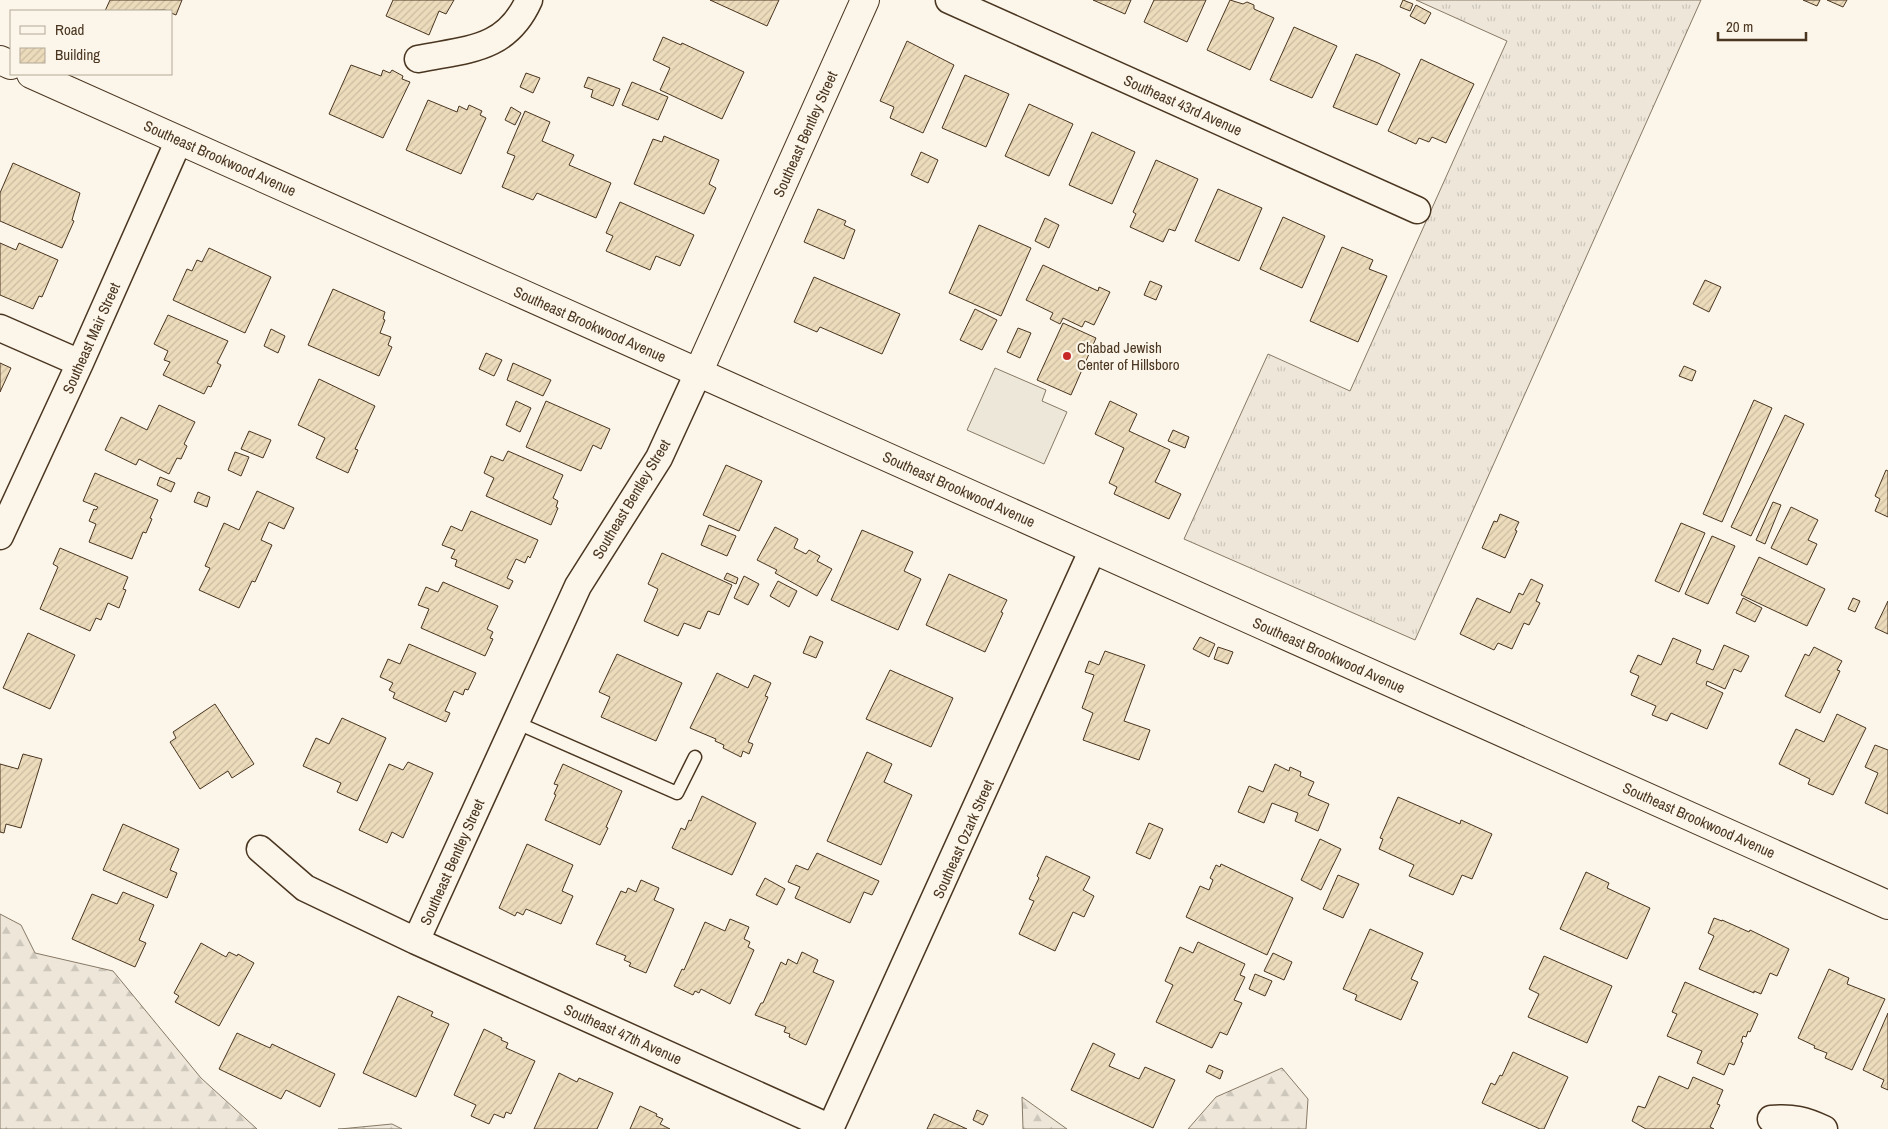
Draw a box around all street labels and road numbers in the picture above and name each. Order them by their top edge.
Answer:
street label: Southeast Bentley Street [768,67,843,200]
street label: Southeast 43rd Avenue [1120,69,1246,141]
street label: Southeast Brookwood Avenue [141,115,300,201]
street label: Southeast Mair Street [57,279,125,397]
street label: Southeast Brookwood Avenue [511,281,670,367]
street label: Southeast Bentley Street [587,435,675,563]
street label: Southeast Brookwood Avenue [880,446,1039,532]
street label: Southeast Brookwood Avenue [1250,612,1409,698]
street label: Southeast Ozark Street [927,776,999,902]
street label: Southeast Brookwood Avenue [1620,777,1779,863]
street label: Southeast Bentley Street [415,795,490,928]
street label: Southeast 47th Avenue [561,999,685,1069]

